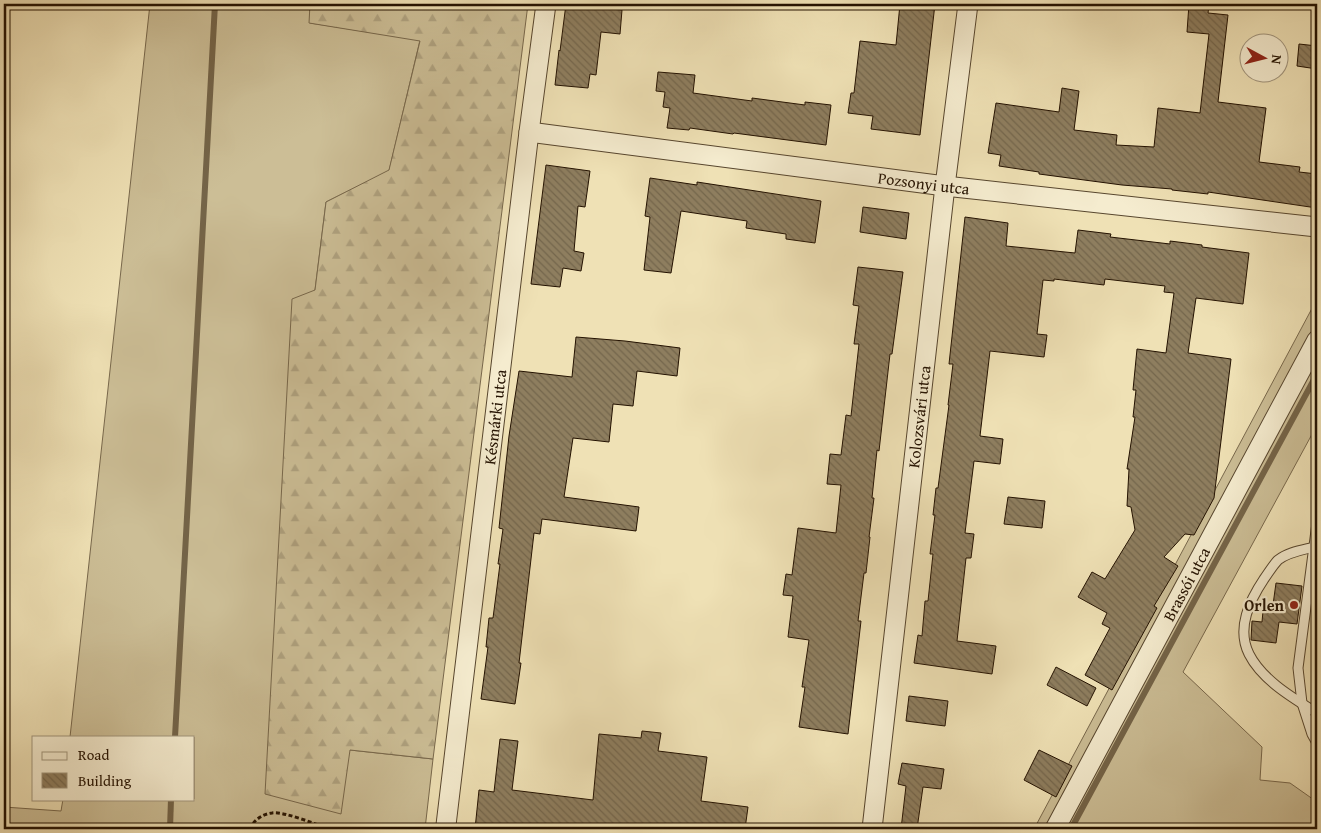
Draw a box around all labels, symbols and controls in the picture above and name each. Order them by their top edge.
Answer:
north arrow [1238,32,1288,82]
text: N [1266,54,1287,66]
street label: Pozsonyi utca [876,165,971,201]
street label: Kolozsvári utca [901,364,937,469]
street label: Késmárki utca [477,368,513,466]
street label: Brassói utca [1157,542,1216,625]
place label: Orlen [1244,593,1285,617]
marker: Orlen [1288,599,1300,611]
legend [32,736,195,800]
text: Road [78,744,109,765]
text: Building [78,770,132,791]

